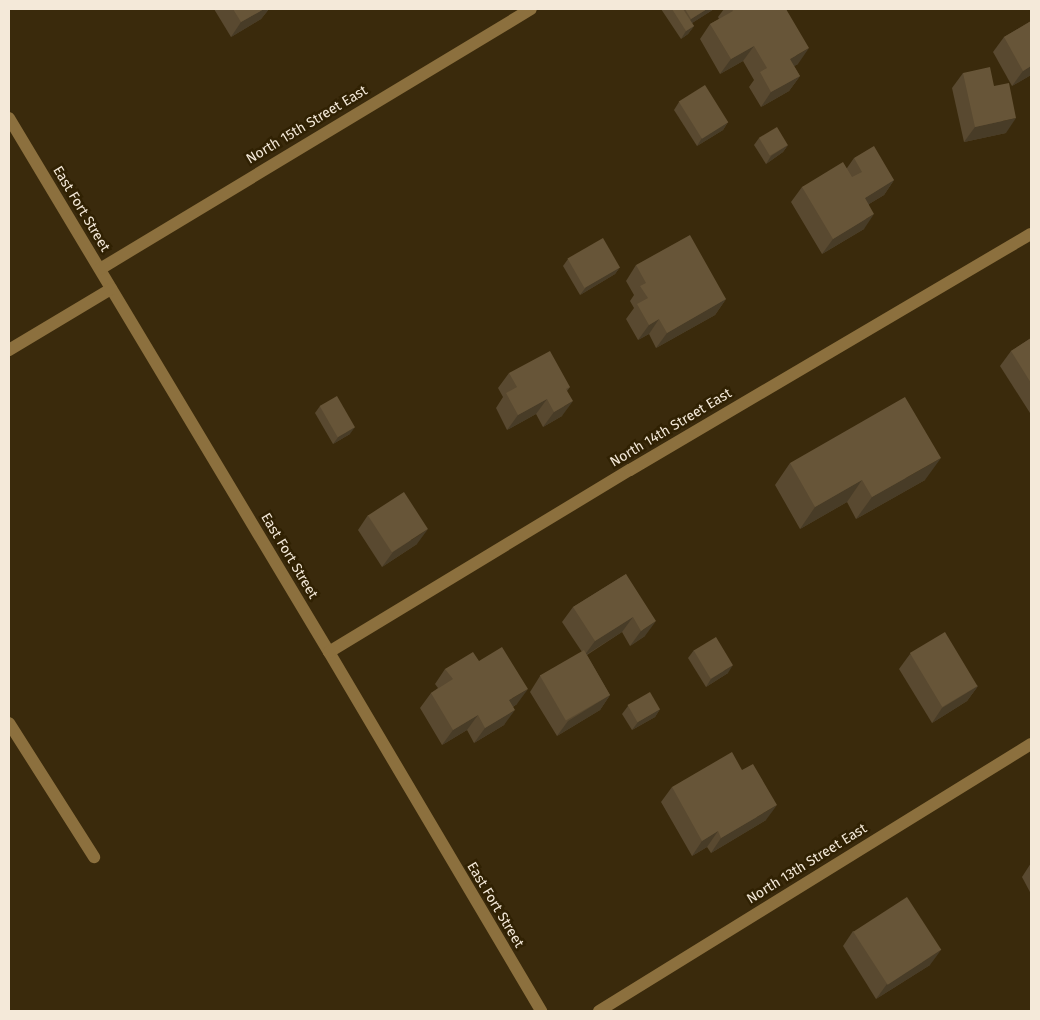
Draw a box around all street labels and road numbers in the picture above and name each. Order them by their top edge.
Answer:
street label: North 15th Street East [243,82,371,168]
street label: East Fort Street [49,163,113,255]
street label: North 14th Street East [607,385,735,471]
street label: East Fort Street [257,510,321,602]
street label: North 13th Street East [744,820,870,908]
street label: East Fort Street [463,859,527,951]

